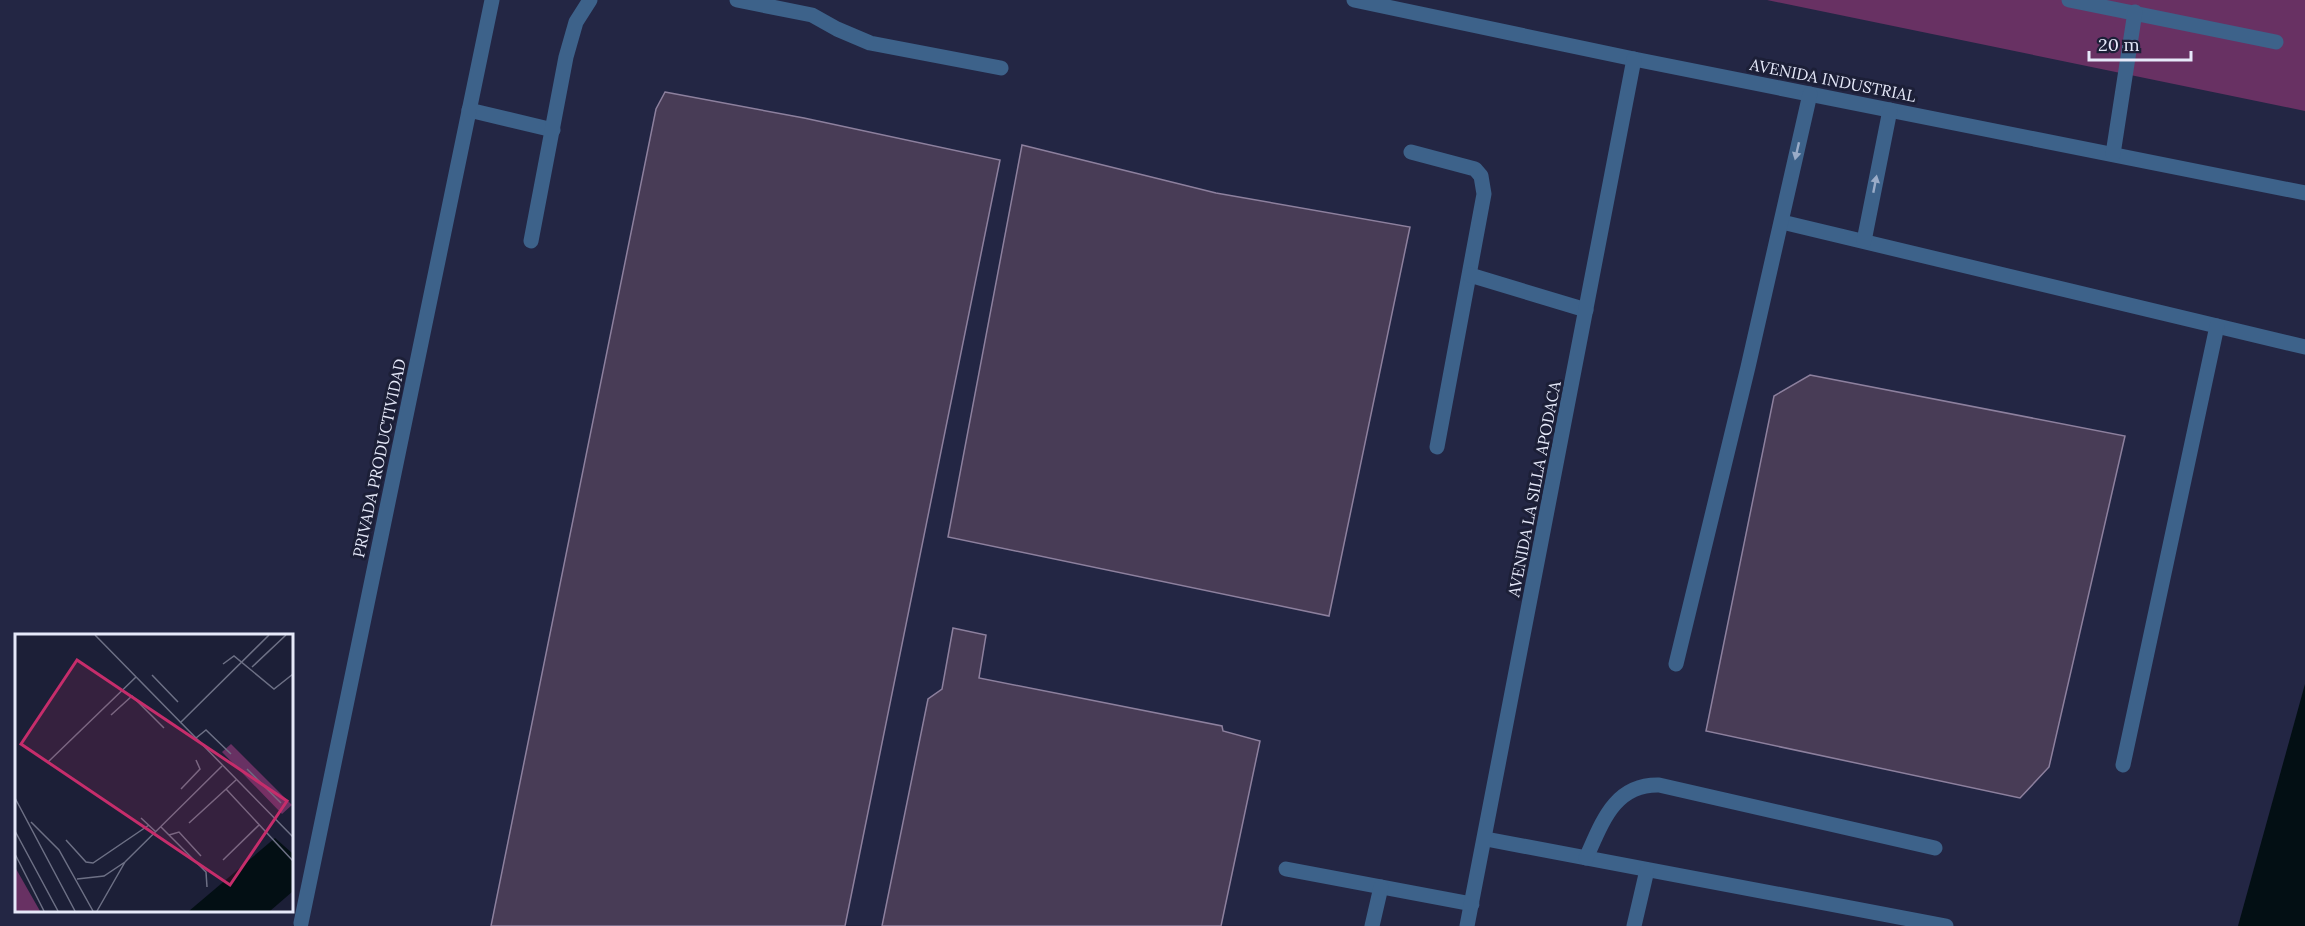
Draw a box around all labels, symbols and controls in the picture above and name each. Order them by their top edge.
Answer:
scale bar [2089,24,2191,62]
text: 20 m [2098,33,2140,56]
street label: AVENIDA INDUSTRIAL [1747,54,1918,106]
one-way arrow [1792,142,1802,160]
one-way arrow [1871,174,1880,193]
street label: PRIVADA PRODUCTIVIDAD [348,357,410,559]
street label: AVENIDA LA SILLA APODACA [1503,378,1565,600]
inset map [15,634,292,911]

